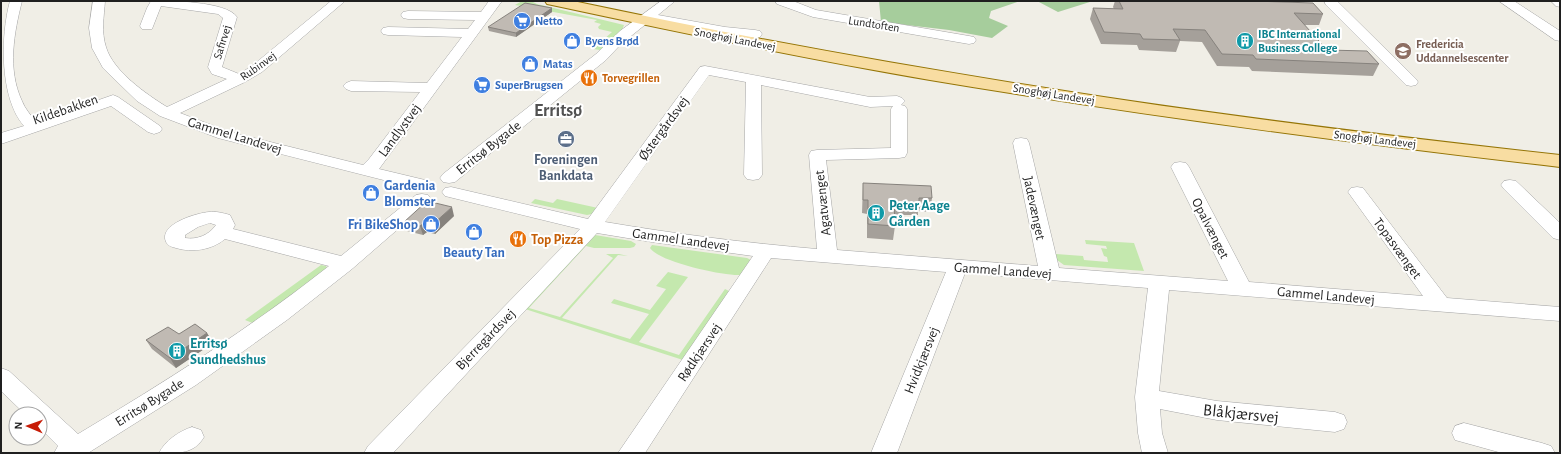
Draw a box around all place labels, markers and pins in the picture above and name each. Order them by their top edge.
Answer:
supermarket icon: Netto [512,11,532,31]
place label: Netto [535,15,563,27]
place label: IBC International Business College [1258,28,1341,54]
shop icon: Byens Brød [562,31,582,51]
building icon: IBC International Business College [1235,31,1255,51]
place label: Byens Brød [585,35,640,48]
place label: Fredericia Uddannelsescenter [1416,38,1509,64]
school or university icon: Fredericia Uddannelsescenter [1393,41,1413,61]
shop icon: Matas [520,54,540,74]
place label: Matas [543,58,573,70]
restaurant icon: Torvegrillen [579,68,599,88]
place label: Torvegrillen [602,72,660,84]
supermarket icon: SuperBrugsen [472,75,492,95]
place label: SuperBrugsen [495,79,563,91]
office icon: Foreningen Bankdata [556,129,576,149]
place label: Foreningen Bankdata [534,153,598,183]
place label: Gardenia Blomster [384,179,436,209]
shop icon: Gardenia Blomster [361,183,381,203]
place label: Peter Aage Gården [889,199,950,229]
building icon: Peter Aage Gården [866,203,886,223]
shop icon: Fri BikeShop [421,214,441,234]
place label: Fri BikeShop [348,218,418,232]
shop icon: Beauty Tan [464,222,484,242]
restaurant icon: Top Pizza [508,229,528,249]
place label: Top Pizza [531,233,584,247]
place label: Beauty Tan [443,246,505,260]
place label: Erritsø Sundhedshus [190,337,266,367]
building icon: Erritsø Sundhedshus [167,341,187,361]

